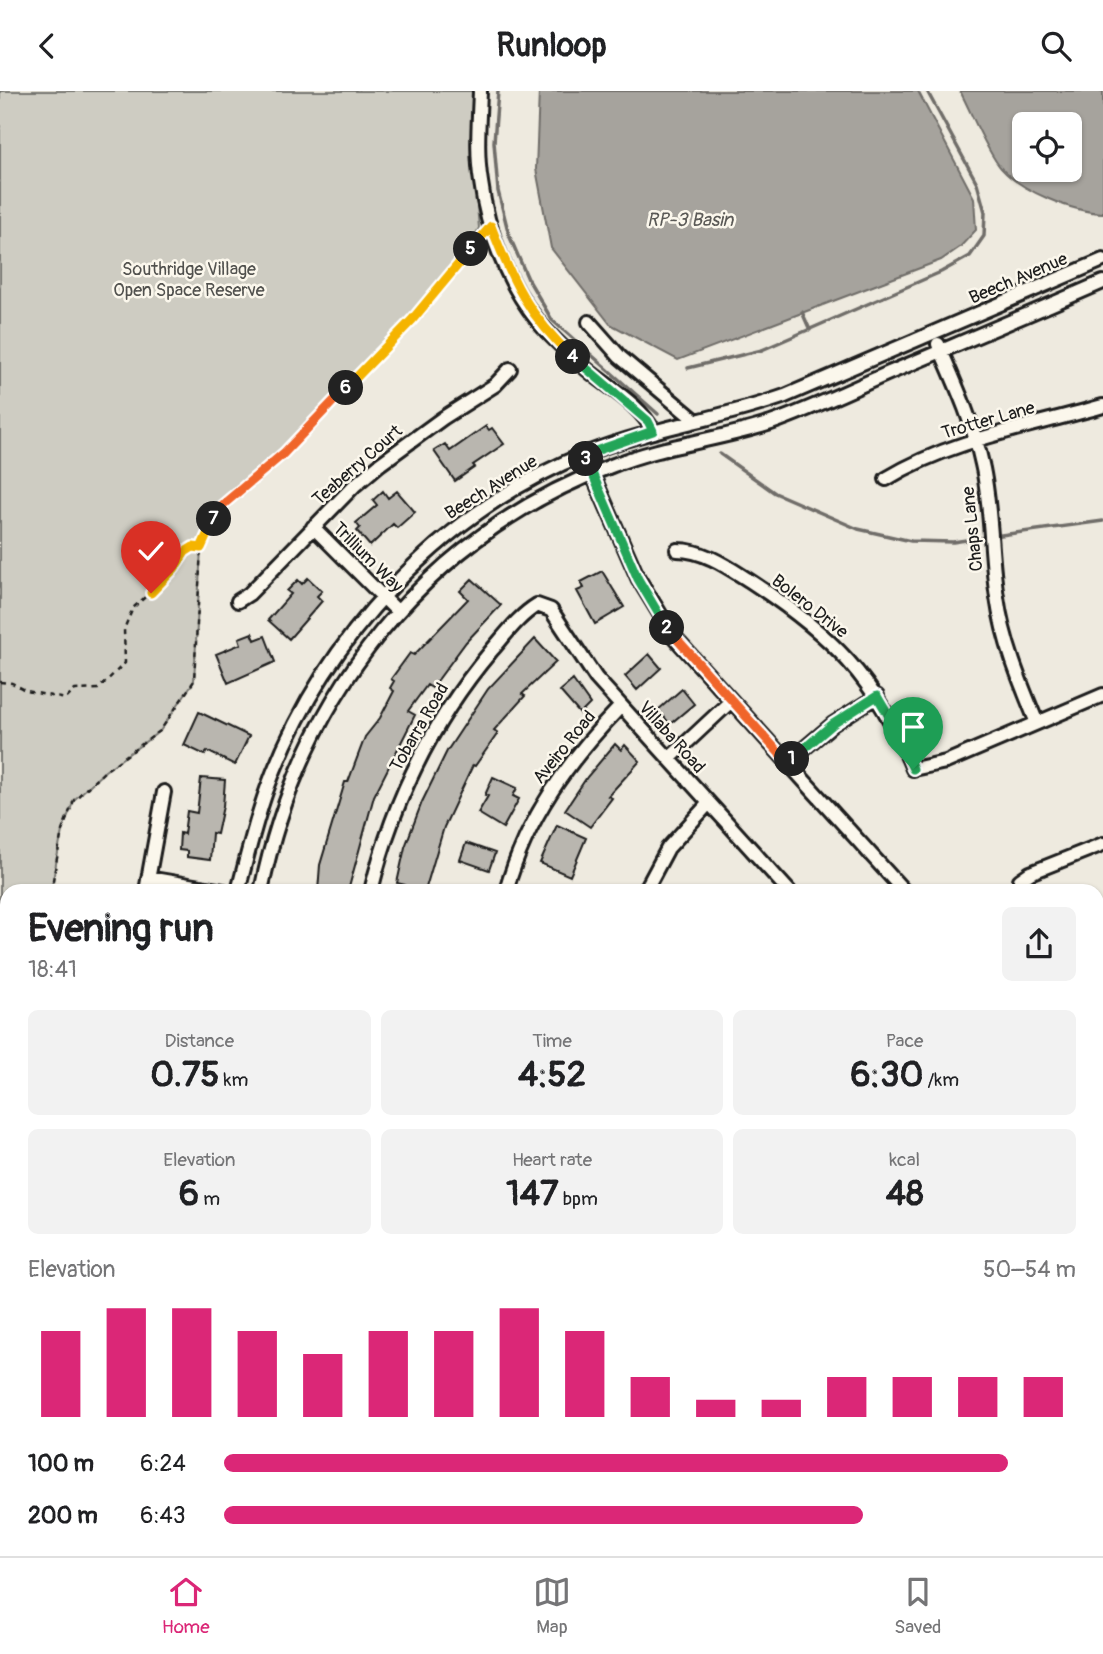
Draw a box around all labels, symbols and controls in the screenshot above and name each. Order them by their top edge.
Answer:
text: Runloop [496,26,607,66]
icon: back [28,27,66,65]
icon: search [1037,27,1075,65]
map controls [1012,112,1082,182]
button: locate [1012,112,1082,182]
water label: RP-3 Basin [647,208,734,232]
pin: 5 [454,231,489,267]
text: 5 [465,236,476,260]
street label: Beech Avenue [965,247,1071,310]
park label: Southridge Village Open Space Reserve [113,258,265,302]
pin: 4 [556,339,590,375]
text: 4 [567,344,578,368]
pin: 6 [328,371,364,405]
text: 6 [340,375,351,399]
street label: Trotter Lane [939,396,1038,445]
street label: Teaberry Court [308,420,408,511]
pin: 3 [568,441,604,477]
text: 3 [580,446,591,470]
street label: Beech Avenue [441,450,542,525]
street label: Chaps Lane [957,485,988,573]
pin: 7 [196,501,232,537]
text: 7 [208,506,219,530]
street label: Trillium Way [327,517,408,598]
pin [121,521,181,593]
icon: check [132,532,170,570]
street label: Bolero Drive [767,569,853,644]
pin: 2 [650,611,684,645]
text: 2 [661,615,672,639]
street label: Tobarra Road [385,679,454,776]
street label: Villaba Road [633,696,710,778]
pin [883,697,943,769]
street label: Aveiro Road [528,706,601,789]
icon: arrive [894,708,932,746]
pin: 1 [774,741,810,777]
text: 1 [788,746,795,770]
text: Evening run [28,905,214,953]
button: share [1002,907,1076,981]
text: 18:41 [28,955,77,984]
text: Distance [165,1029,234,1053]
text: Time [532,1029,572,1053]
text: Pace [886,1029,923,1053]
text: 0.75 [150,1053,219,1097]
text: 4:52 [518,1053,586,1097]
text: 6:30 [850,1053,923,1097]
text: km [219,1068,248,1092]
text: /km [923,1068,959,1092]
text: Elevation [163,1148,236,1172]
text: Heart rate [512,1148,592,1172]
text: kcal [889,1148,920,1172]
text: 6 [179,1172,199,1216]
text: 147 [506,1172,559,1216]
text: 48 [886,1172,924,1216]
text: m [199,1187,220,1211]
text: bpm [559,1187,598,1211]
text: Elevation [28,1255,116,1284]
text: 50–54 m [983,1255,1076,1284]
text: 100 m [28,1449,94,1478]
text: 6:24 [140,1449,186,1478]
text: 200 m [28,1501,98,1530]
text: 6:43 [140,1501,186,1530]
tab: Home [162,1573,210,1639]
tab: Map [533,1573,571,1639]
tab: Saved [894,1573,941,1639]

